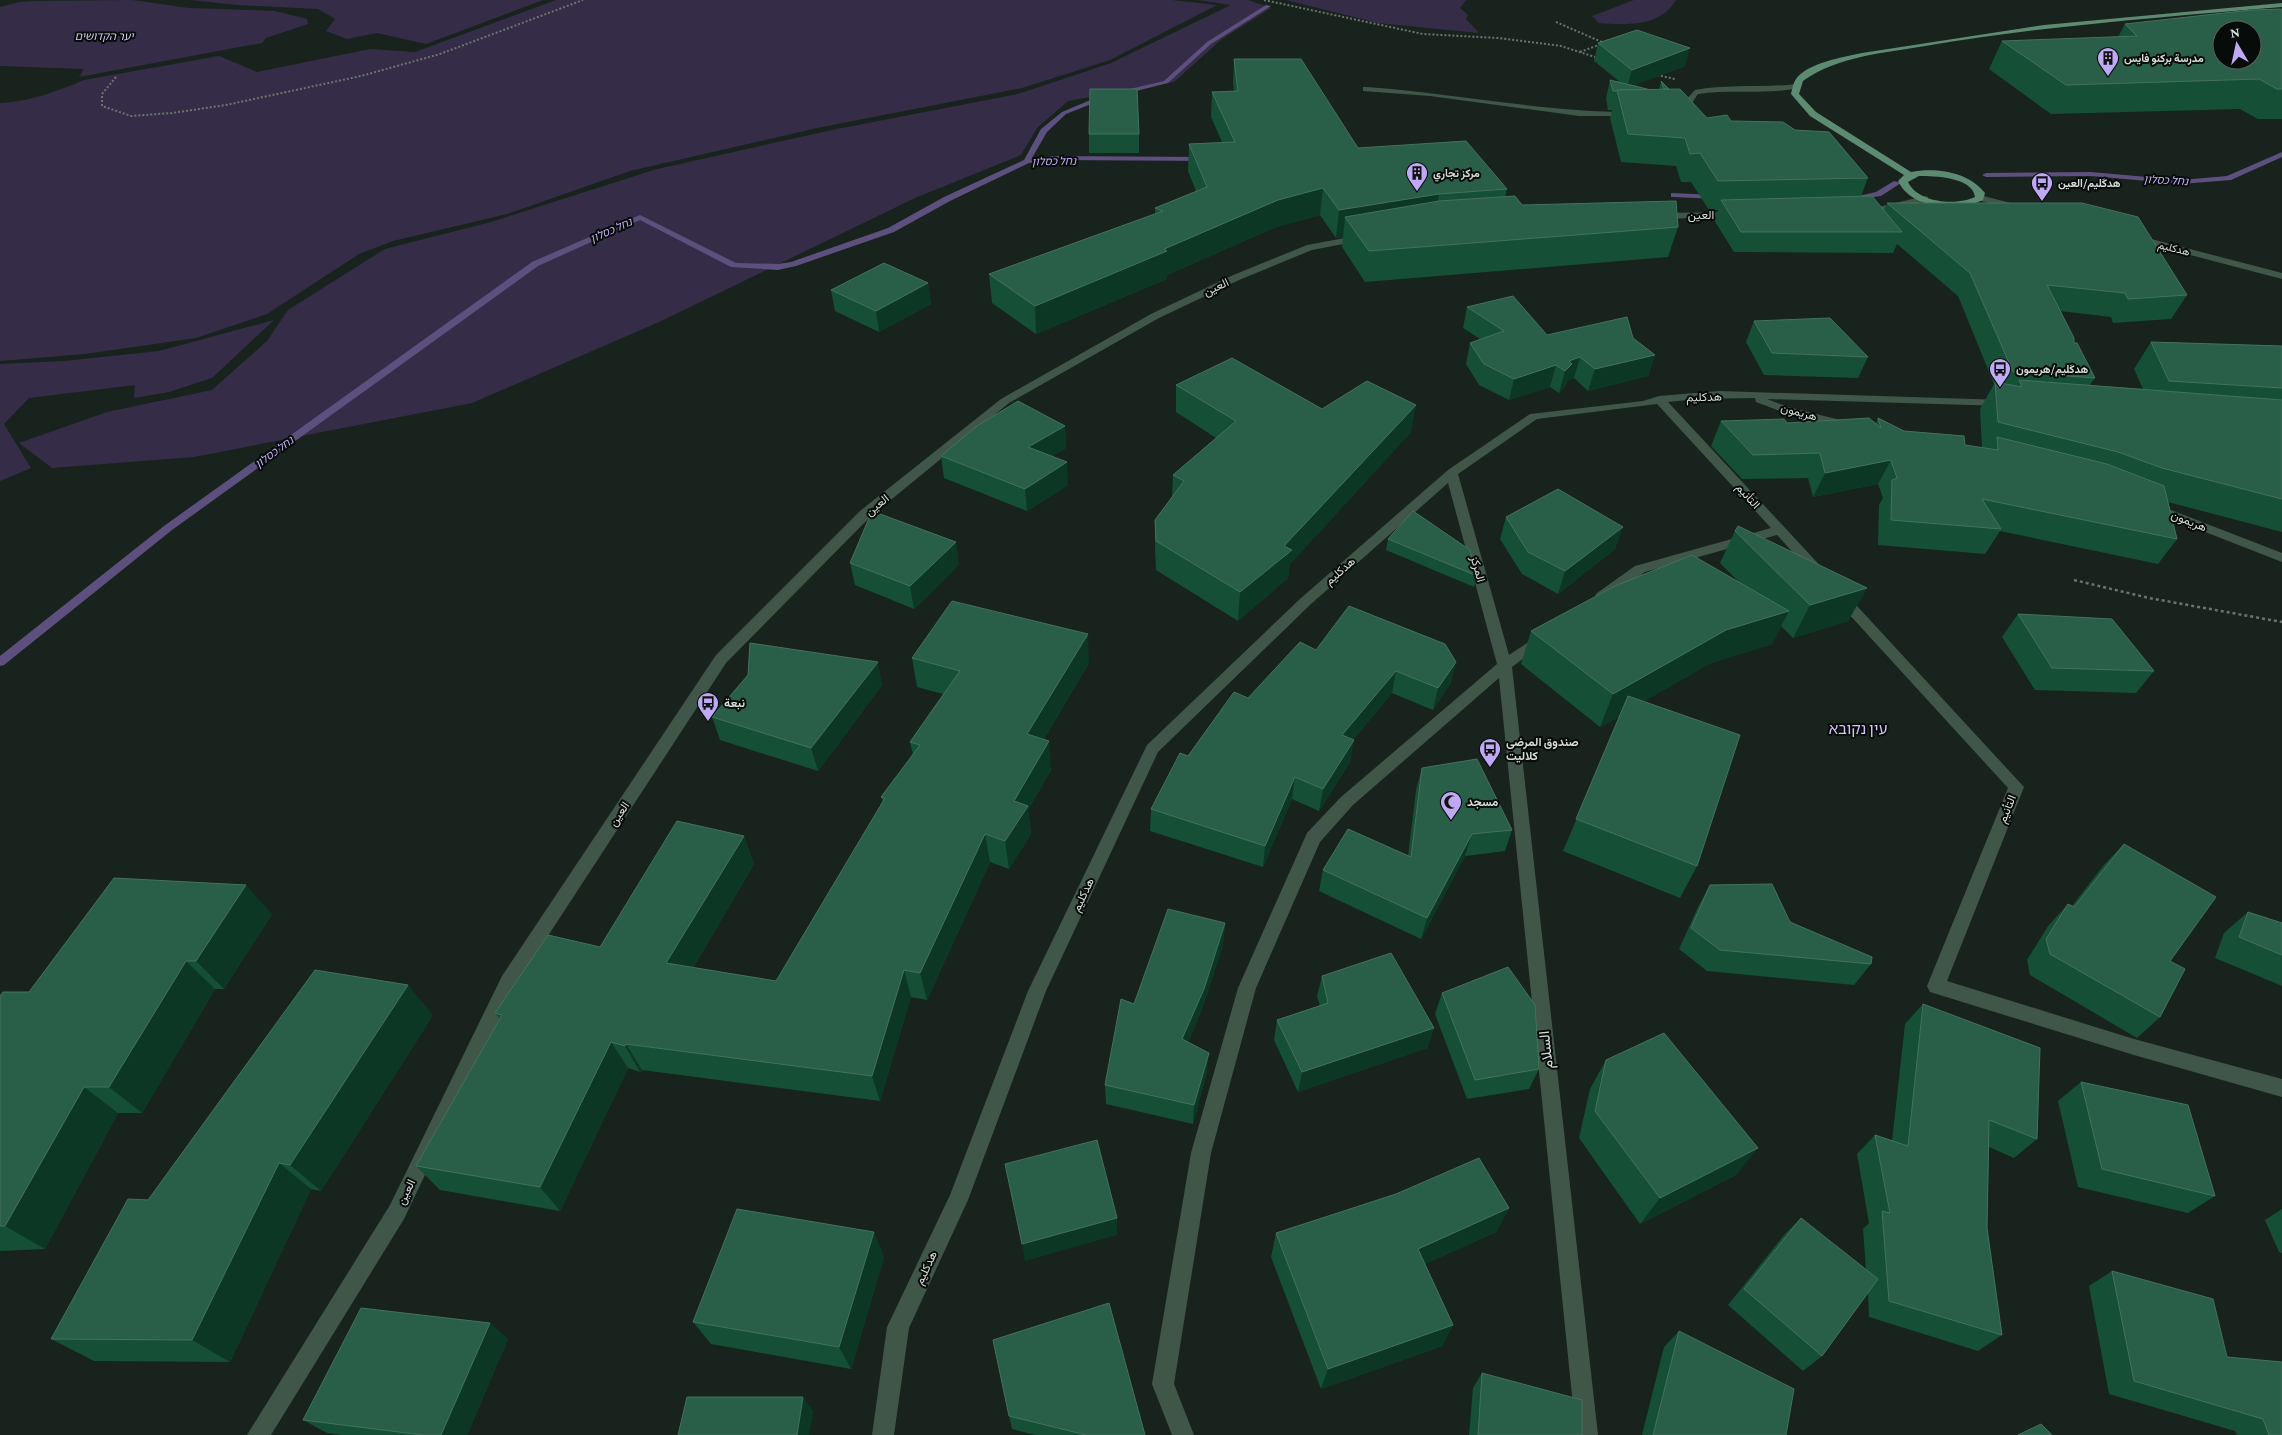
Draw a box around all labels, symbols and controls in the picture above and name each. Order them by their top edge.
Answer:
north arrow [2212,20,2262,70]
text: N [2229,23,2241,41]
park label: יער הקדושים [74,30,135,43]
building icon: مدرسة بركنو فايس [2096,46,2120,77]
place label: مدرسة بركنو فايس [2124,52,2204,65]
water label: נחל כסלון [1032,155,1077,168]
building icon: مركز تجاري [1405,161,1429,192]
place label: مركز تجاري [1433,167,1480,182]
bus stop icon: هدكَليم/العين [2030,171,2054,202]
water label: נחל כסלון [2143,173,2189,188]
place label: هدكَليم/العين [2058,177,2121,191]
street label: العين [1688,208,1714,223]
water label: נחל כסלון [588,215,635,245]
street label: هدكليم [2156,238,2192,260]
street label: العين [1201,275,1231,300]
bus stop icon: هدكَليم/هريمون [1988,357,2012,388]
place label: هدكَليم/هريمون [2016,363,2088,377]
street label: هدكليم [1686,389,1722,406]
street label: هريمون [1779,400,1819,425]
water label: נחל כסלון [252,434,297,471]
street label: التأنيم [1732,480,1763,512]
street label: العين [862,491,892,520]
street label: هريمون [2169,508,2209,535]
street label: المركز [1466,553,1488,584]
street label: هدكليم [1322,554,1359,589]
bus stop icon: نبعة [696,691,720,722]
place label: نبعة [724,696,745,710]
district label: עין נקובא [1829,721,1887,737]
place label: صندوق المرضى كلاليت [1506,735,1579,763]
bus stop icon: صندوق المرضى كلاليت [1478,737,1502,768]
mosque icon: مسجد [1439,790,1463,821]
street label: التأنيم [1995,793,2020,826]
place label: مسجد [1467,795,1499,809]
street label: العين [606,799,633,829]
street label: هدكليم [1069,876,1098,915]
street label: السلام [1536,1030,1558,1070]
street label: العين [394,1177,419,1207]
street label: هدكليم [912,1249,941,1288]

